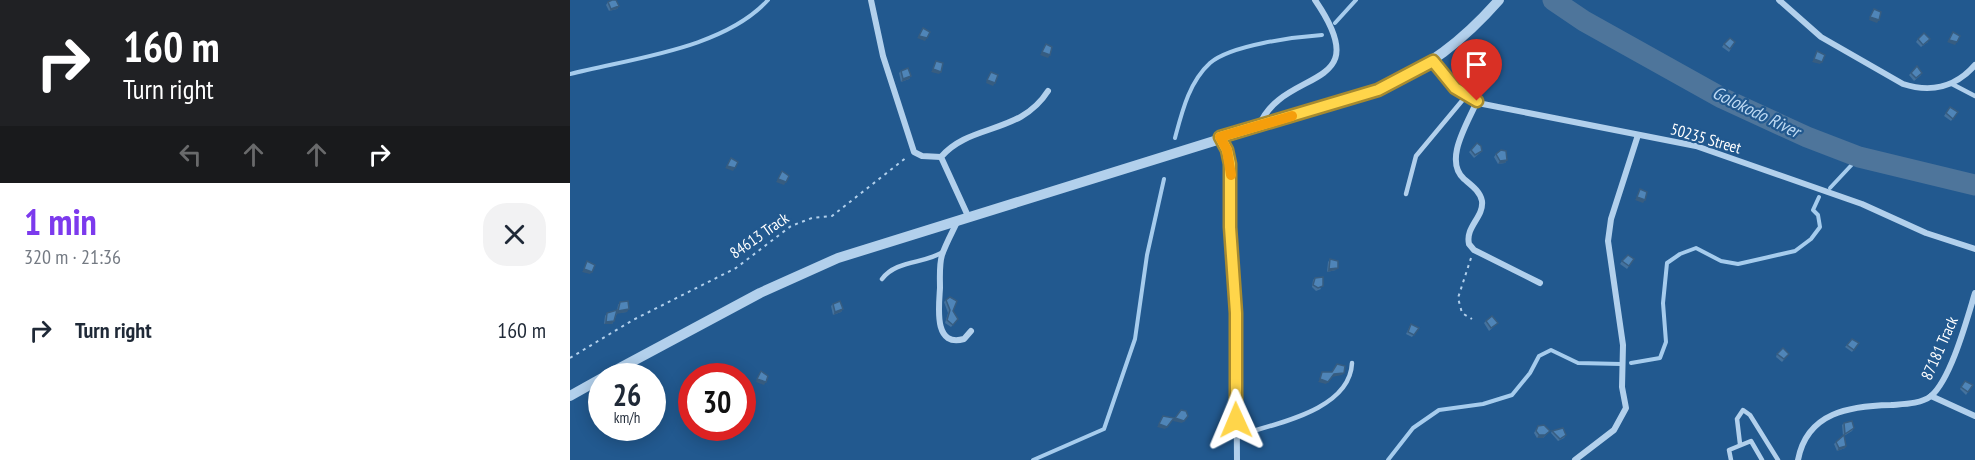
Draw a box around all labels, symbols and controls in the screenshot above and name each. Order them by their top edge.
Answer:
text: 160 m [123,19,220,74]
icon: right [24,24,102,102]
pin [1451,39,1502,101]
icon: arrive [1460,48,1493,81]
text: Turn right [123,72,214,106]
water label: Golokodo River [1709,81,1806,144]
street label: 50235 Street [1668,118,1744,158]
icon: left [174,138,207,171]
icon: ahead [237,138,270,171]
icon: ahead [300,138,333,171]
icon: right [363,138,396,171]
text: 1 min [24,198,97,245]
button: close [483,203,546,266]
street label: 84613 Track [726,207,793,263]
text: 320 m · 21:36 [24,244,121,270]
street label: 87181 Track [1916,312,1962,383]
icon: right [24,314,57,347]
text: Turn right [75,316,152,344]
text: 160 m [497,316,546,344]
speed limit sign: 30 [678,363,756,441]
text: 26 [613,375,641,414]
position arrow [1204,388,1268,452]
text: km/h [614,408,640,427]

